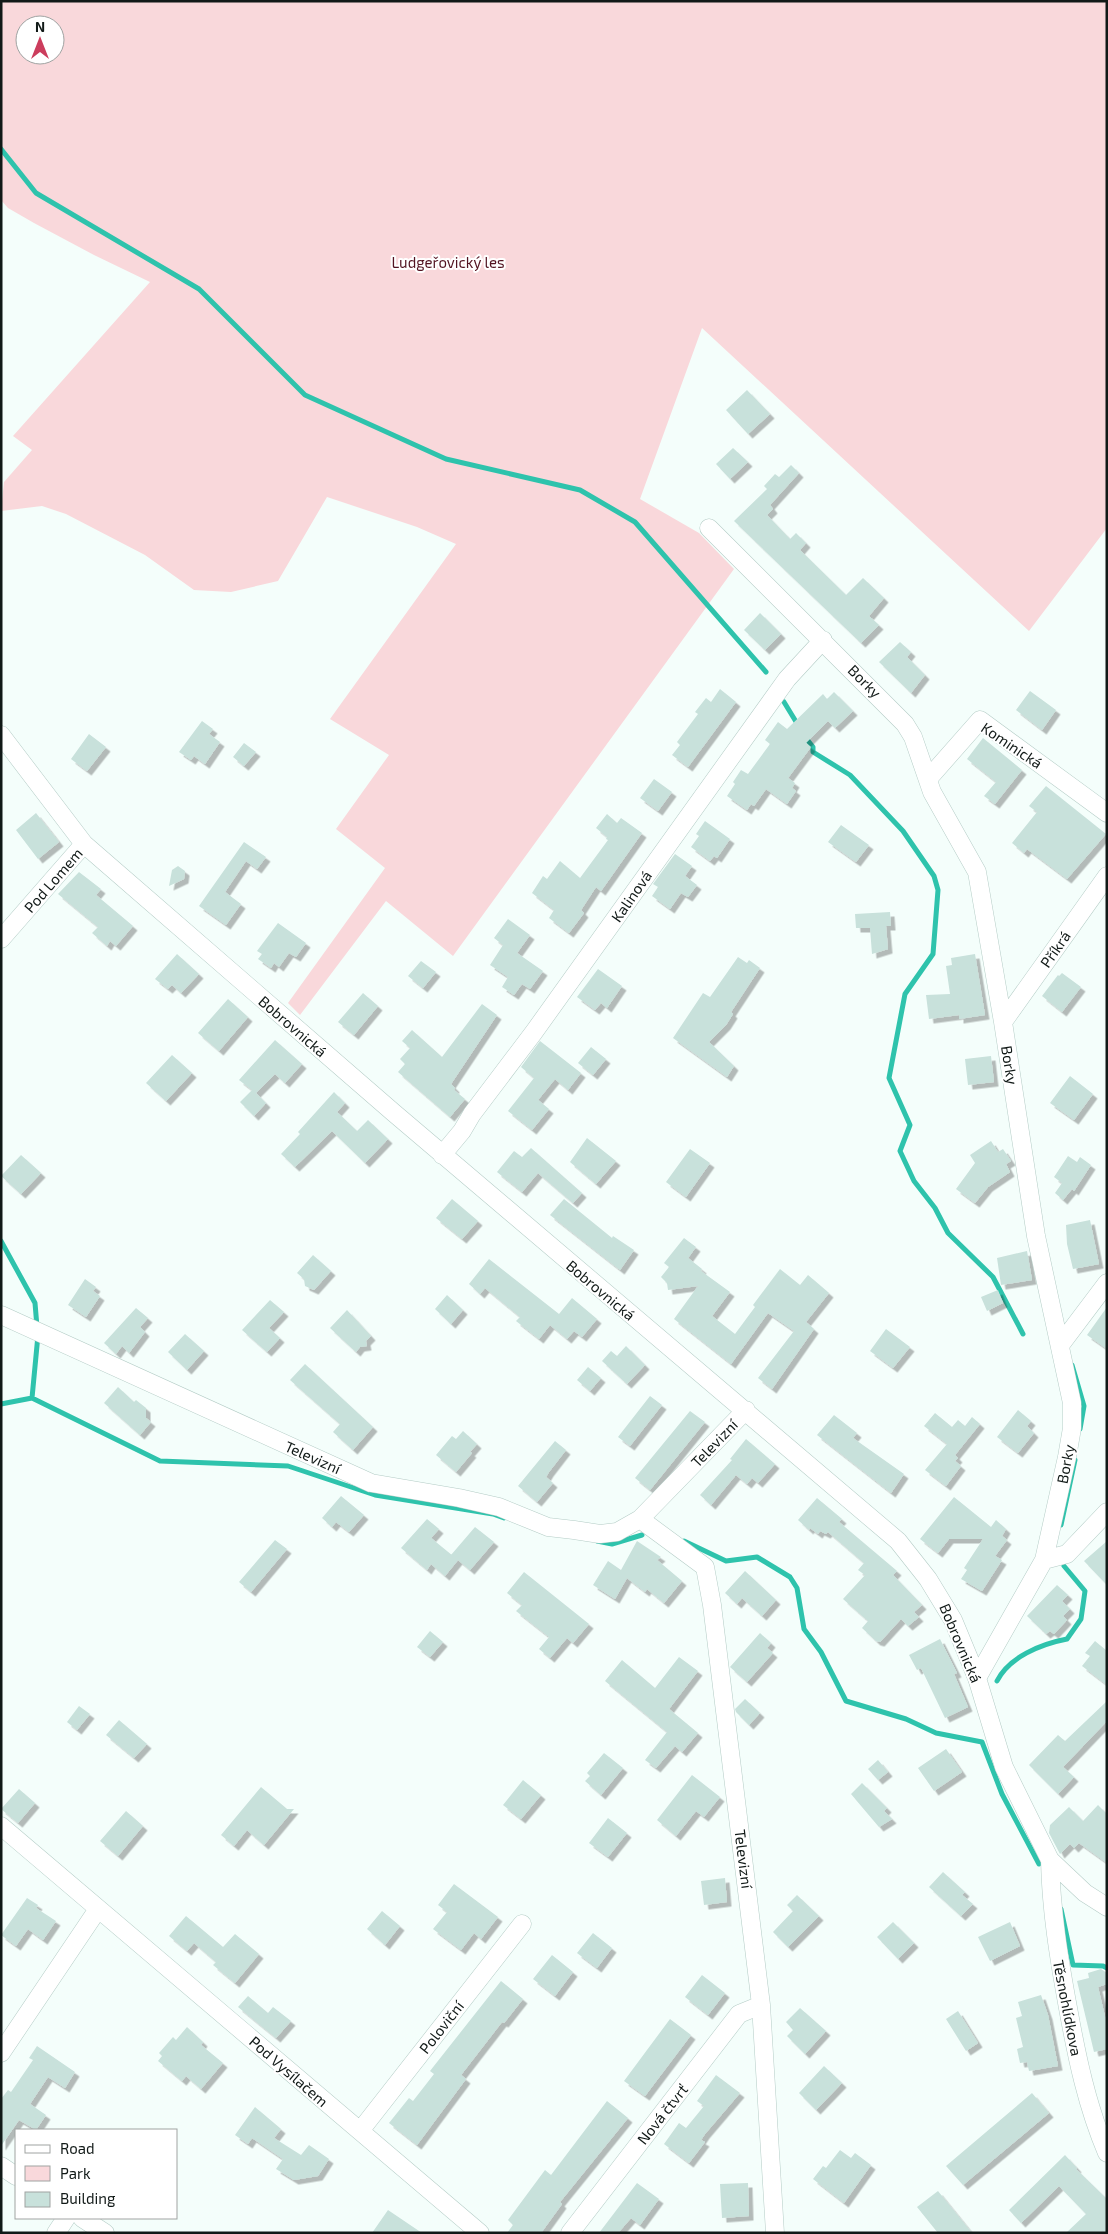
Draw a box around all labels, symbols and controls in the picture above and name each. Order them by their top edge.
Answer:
north arrow [15,15,65,65]
text: N [35,18,45,35]
park label: Ludgeřovický les [391,253,505,271]
street label: Borky [845,661,885,701]
street label: Kominická [978,718,1046,772]
street label: Pod Lomem [20,844,86,916]
street label: Kalinová [607,867,655,925]
street label: Příkrá [1036,927,1074,971]
street label: Bobrovnická [255,992,331,1060]
street label: Borky [998,1044,1022,1086]
street label: Bobrovnická [563,1256,639,1324]
street label: Televizní [687,1415,742,1471]
street label: Televizní [282,1437,345,1478]
street label: Borky [1052,1443,1078,1485]
street label: Bobrovnická [936,1601,986,1685]
street label: Televizní [731,1828,757,1891]
street label: Těsnohlídkova [1050,1958,1086,2058]
street label: Poloviční [415,1996,468,2057]
street label: Pod Vysílačem [246,2032,332,2110]
street label: Nová čtvrť [633,2080,691,2148]
legend [15,2129,178,2219]
text: Road [60,2139,95,2157]
text: Park [60,2164,91,2182]
text: Building [60,2189,116,2207]

